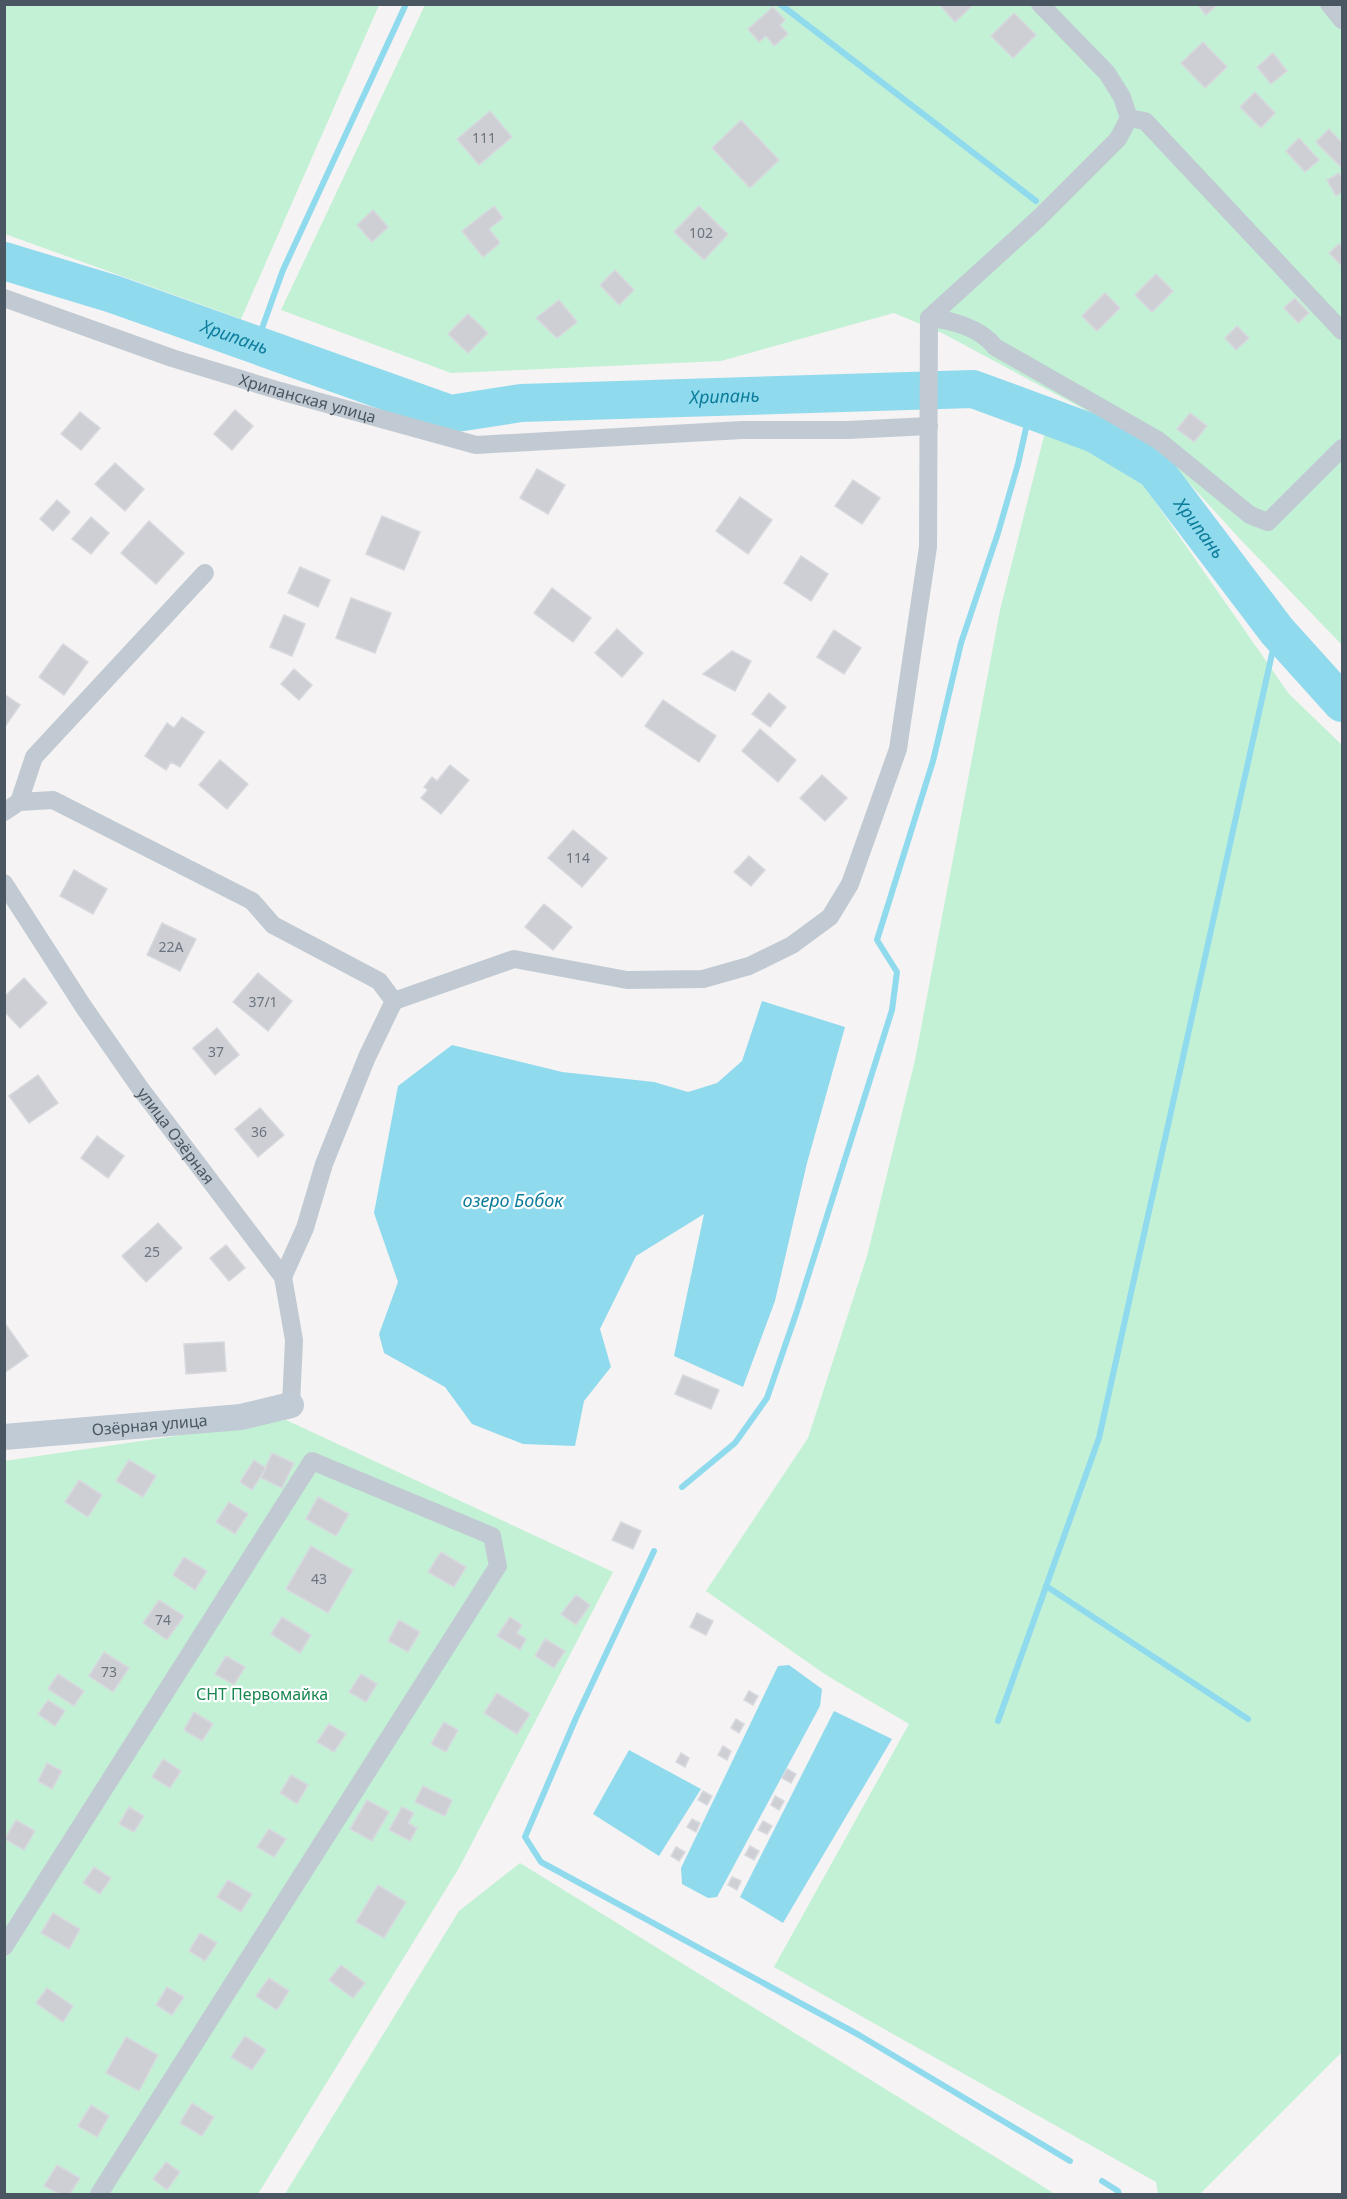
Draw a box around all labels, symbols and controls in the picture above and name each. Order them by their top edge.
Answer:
house number: 111 [472,128,496,147]
house number: 102 [689,223,713,242]
water label: Хрипань [197,313,272,359]
street label: Хрипанская улица [237,368,379,428]
water label: Хрипань [688,383,760,409]
water label: Хрипань [1169,492,1231,563]
house number: 114 [566,848,590,867]
house number: 22А [159,937,184,956]
house number: 37/1 [248,992,278,1011]
house number: 37 [208,1042,224,1061]
street label: улица Озёрная [132,1083,220,1189]
house number: 36 [251,1122,267,1141]
water label: озеро Бобок [463,1188,564,1212]
house number: 25 [144,1242,160,1261]
street label: Озёрная улица [91,1409,208,1441]
house number: 43 [311,1569,327,1588]
house number: 74 [155,1610,171,1629]
house number: 73 [101,1662,117,1681]
park label: СНТ Первомайка [196,1683,328,1705]

